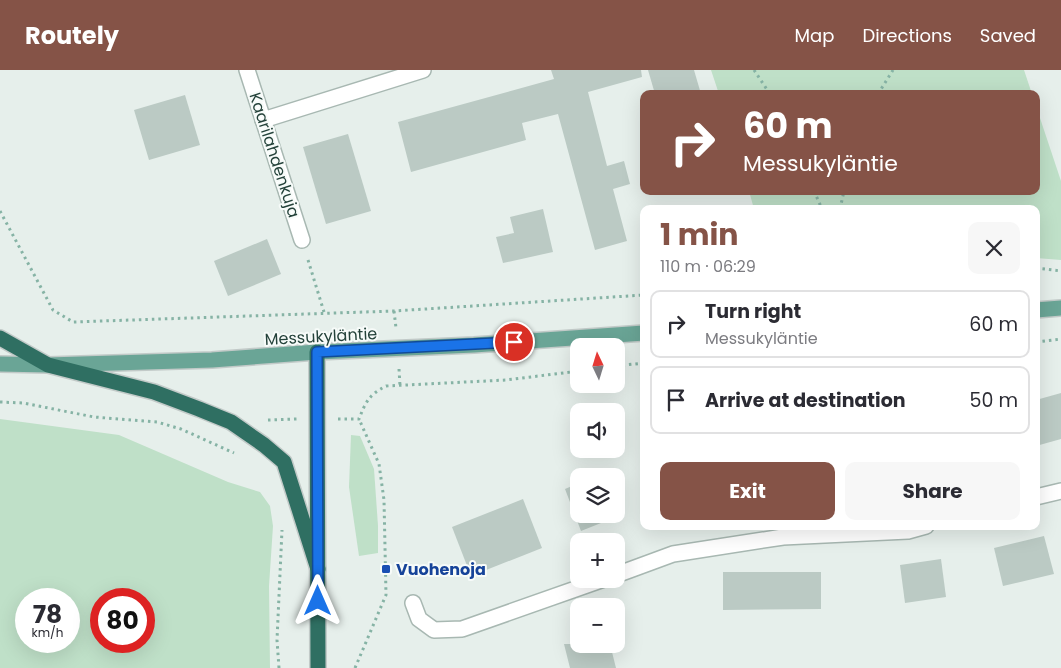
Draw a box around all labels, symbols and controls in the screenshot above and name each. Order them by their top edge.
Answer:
text: Routely [25,19,119,52]
text: Map [795,23,834,48]
text: Directions [862,23,952,48]
text: Saved [980,23,1036,48]
street label: Kaarilahdenkuja [243,90,306,221]
text: 60 m [743,101,833,150]
icon: right [660,110,725,175]
text: Messukyläntie [743,148,898,179]
text: 1 min [660,213,738,256]
button: close [968,222,1020,274]
text: 110 m · 06:29 [660,255,756,278]
text: Turn right [705,298,801,325]
icon: right [662,310,690,338]
text: 60 m [969,311,1018,338]
pin [493,321,535,363]
street label: Messukyläntie [264,322,378,351]
text: Messukyläntie [705,327,818,350]
icon: arrive [500,328,528,356]
north arrow [570,338,625,392]
map controls [570,338,625,653]
icon: arrive [662,386,690,414]
text: Arrive at destination [705,387,906,414]
text: 50 m [969,387,1018,414]
button: sound [570,403,625,458]
button: Exit [660,462,835,520]
button: Share [845,462,1020,520]
button: layers [570,468,625,523]
button: + [570,533,625,588]
place label: Vuohenoja [396,558,486,581]
marker: Vuohenoja [380,563,392,575]
position arrow [291,574,343,626]
speed limit sign: 80 [90,588,155,653]
text: 78 [33,597,62,632]
button: − [570,598,625,653]
text: km/h [32,624,63,641]

